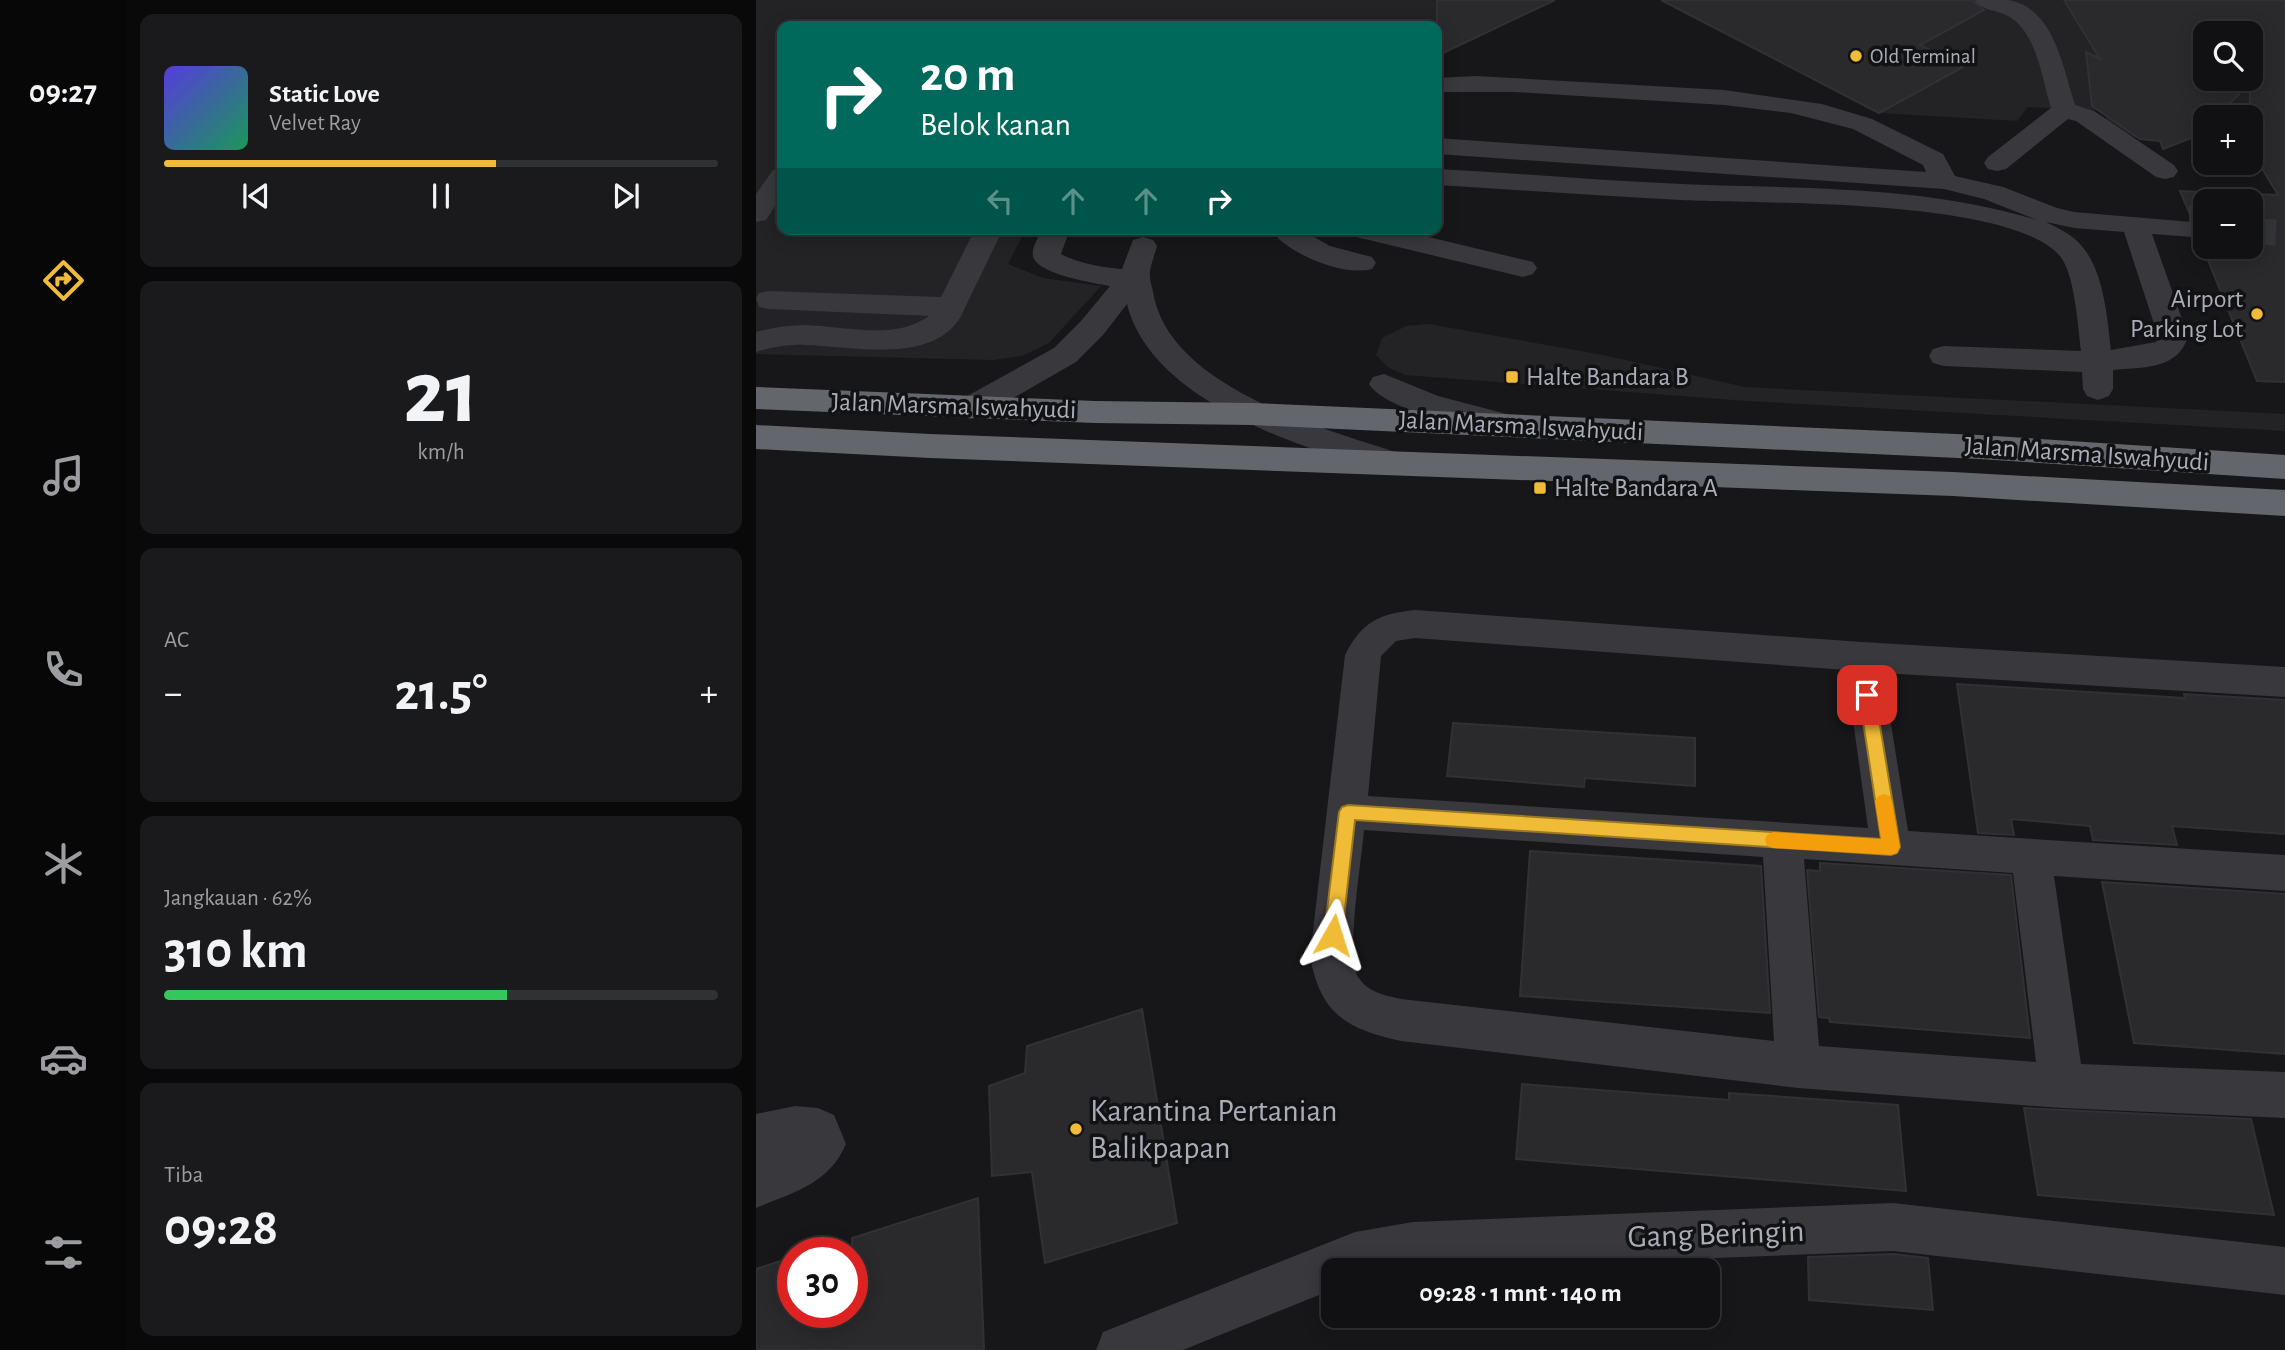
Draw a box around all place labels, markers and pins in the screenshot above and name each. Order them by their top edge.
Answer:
place label: Old Terminal [1870,46,1976,67]
marker: Old Terminal [1848,48,1864,64]
place label: Airport Parking Lot [2130,286,2243,342]
marker: Airport Parking Lot [2249,306,2265,322]
place label: Halte Bandara B [1526,364,1689,390]
marker: Halte Bandara B [1504,369,1520,385]
place label: Halte Bandara A [1554,475,1718,501]
marker: Halte Bandara A [1532,480,1548,496]
pin [1837,665,1897,725]
place label: Karantina Pertanian Balikpapan [1090,1095,1337,1164]
marker: Karantina Pertanian Balikpapan [1068,1121,1084,1137]

